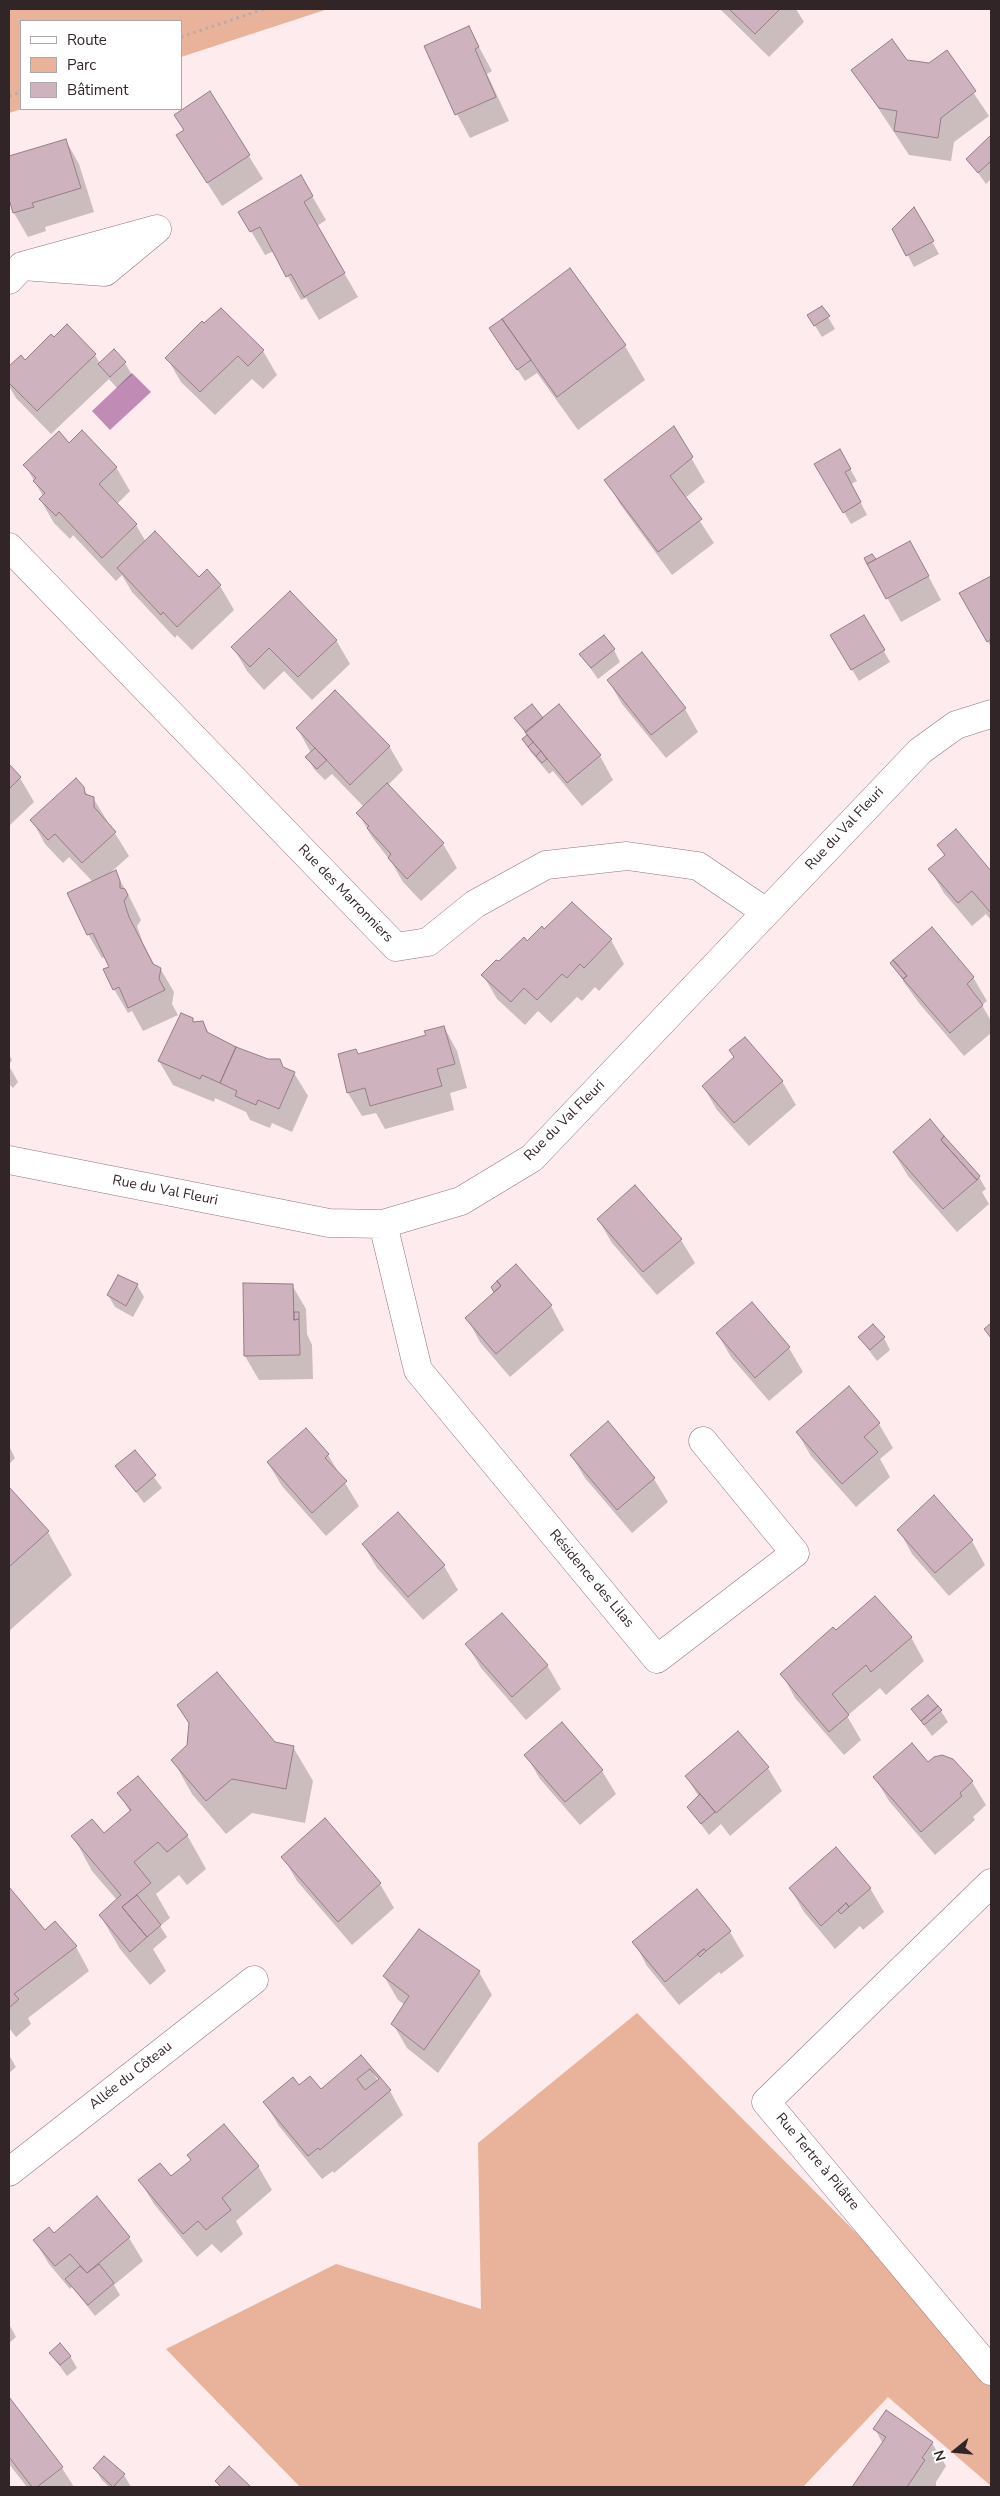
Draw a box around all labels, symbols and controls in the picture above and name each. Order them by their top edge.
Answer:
legend [20,20,182,110]
text: Route [67,30,107,50]
text: Parc [67,55,96,75]
text: Bâtiment [67,80,128,100]
street label: Rue du Val Fleuri [802,784,888,874]
street label: Rue des Marronniers [294,842,396,946]
street label: Rue du Val Fleuri [521,1077,609,1165]
street label: Rue du Val Fleuri [111,1173,219,1209]
street label: Résidence des Lilas [545,1527,637,1631]
street label: Allée du Côteau [86,2038,176,2114]
street label: Rue Tertre à Pilâtre [772,2110,862,2214]
north arrow [930,2426,980,2476]
text: N [930,2448,951,2463]

